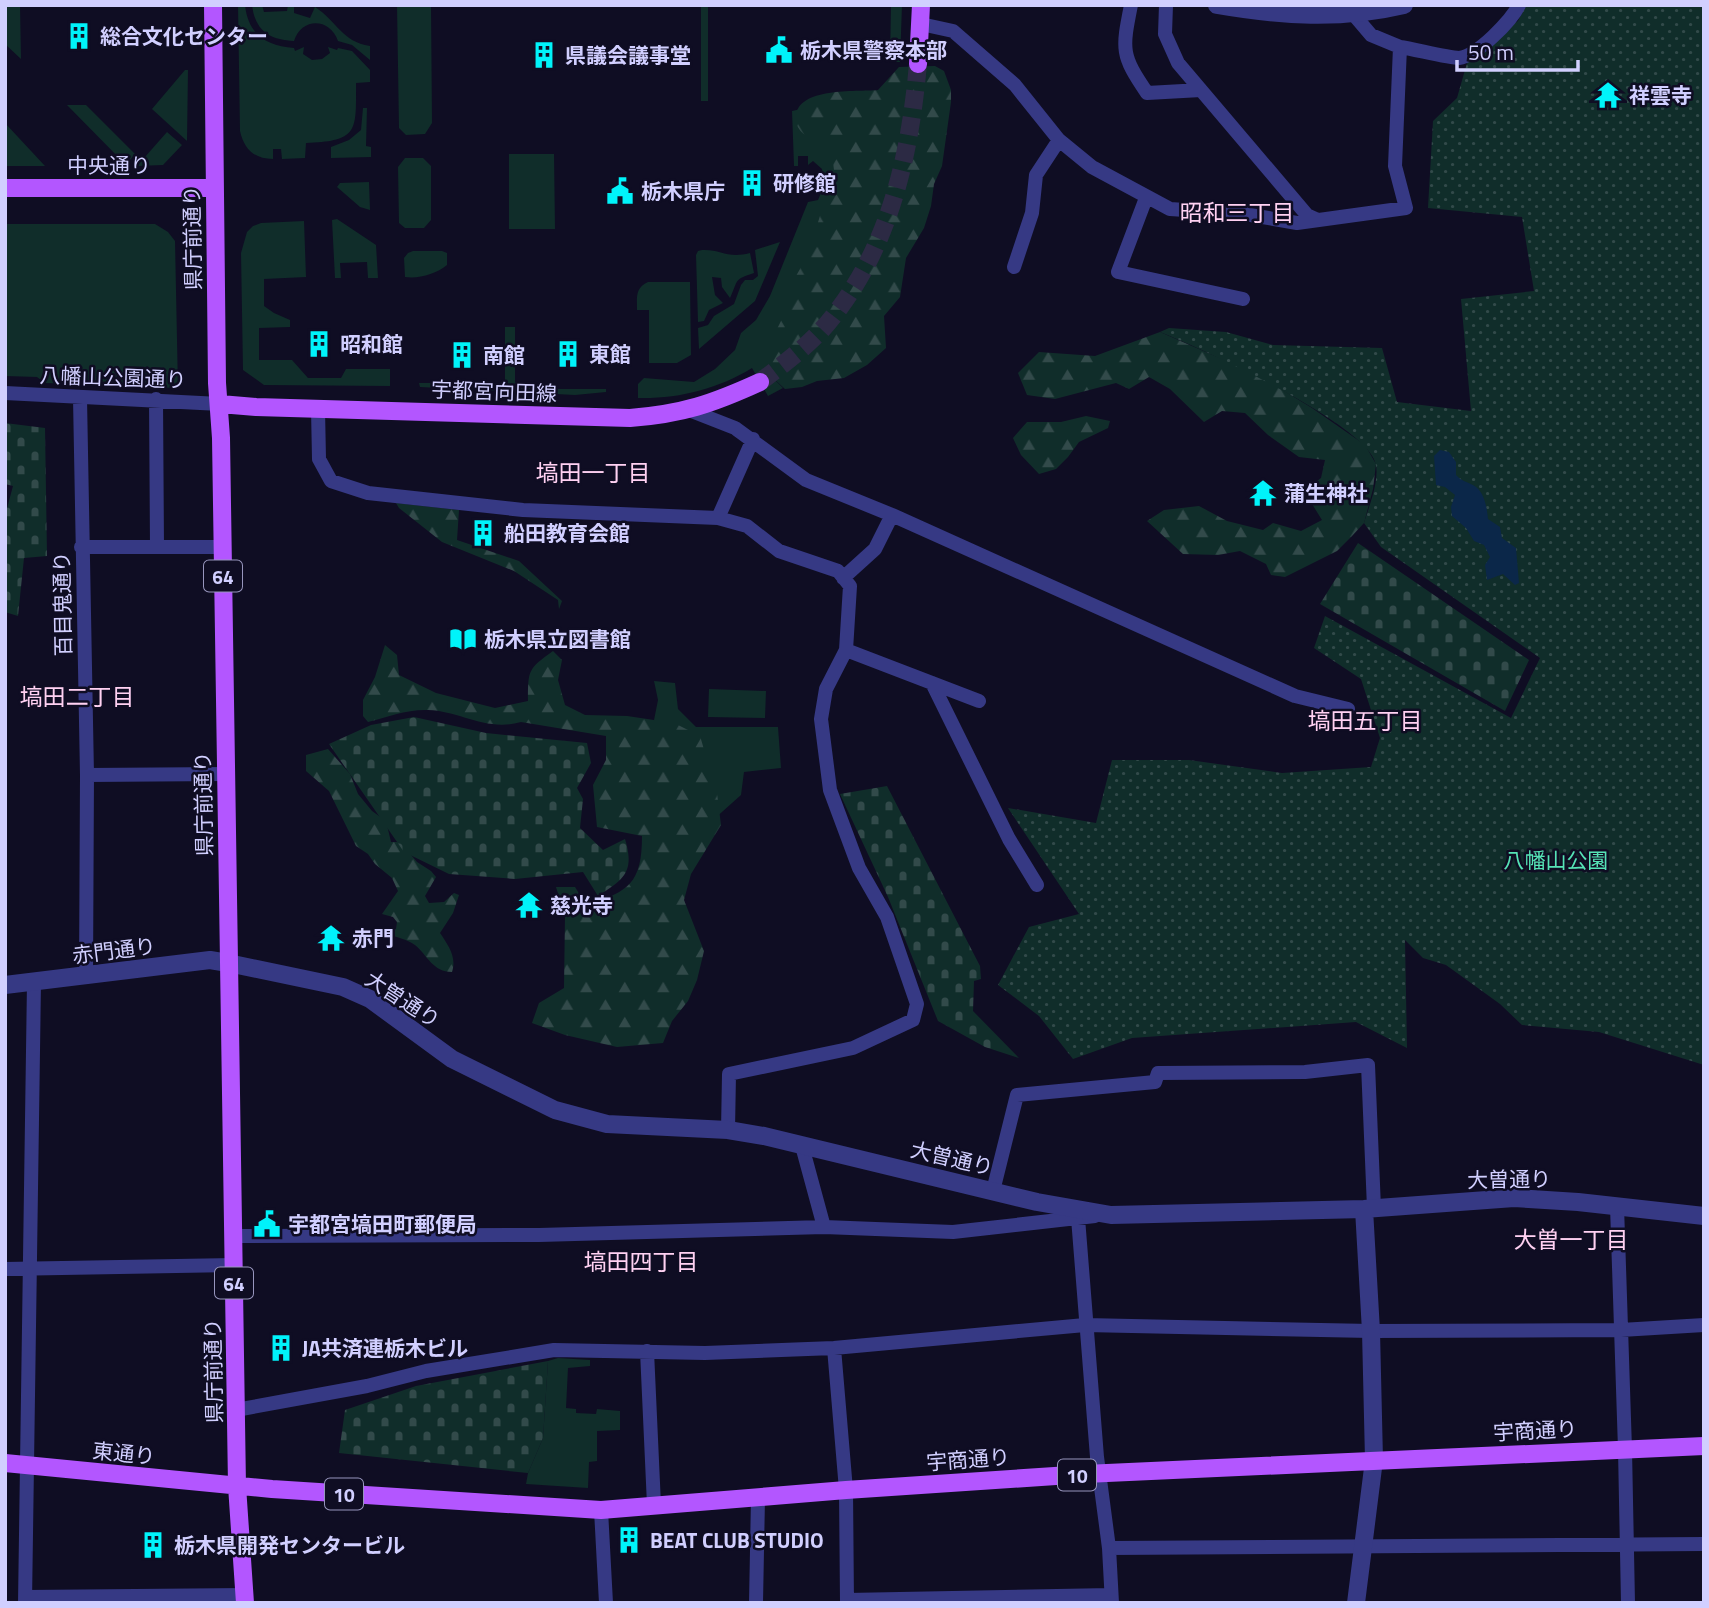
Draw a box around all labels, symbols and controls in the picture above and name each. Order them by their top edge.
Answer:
place label: 総合文化センター [100,20,268,52]
building icon: 総合文化センター [64,21,94,51]
scale bar [1457,28,1578,72]
place label: 栃木県警察本部 [800,34,947,66]
public building icon: 栃木県警察本部 [764,35,794,65]
text: 50 m [1468,36,1514,68]
place label: 県議会議事堂 [565,39,691,71]
building icon: 県議会議事堂 [529,40,559,70]
place label: 祥雲寺 [1629,79,1692,111]
temple icon: 祥雲寺 [1593,80,1623,110]
street label: 中央通り [67,149,151,181]
place label: 研修館 [773,167,836,199]
building icon: 研修館 [737,168,767,198]
place label: 栃木県庁 [641,175,725,207]
public building icon: 栃木県庁 [605,176,635,206]
street label: 県庁前通り [175,185,209,291]
district label: 昭和三丁目 [1180,195,1295,230]
place label: 昭和館 [340,328,403,360]
building icon: 昭和館 [304,329,334,359]
place label: 東館 [589,338,631,370]
place label: 南館 [483,339,525,371]
building icon: 東館 [553,339,583,369]
building icon: 南館 [447,340,477,370]
street label: 八幡山公園通り [39,358,187,396]
street label: 宇都宮向田線 [430,373,558,409]
district label: 塙田一丁目 [536,455,651,490]
place label: 蒲生神社 [1284,477,1368,509]
temple icon: 蒲生神社 [1248,478,1278,508]
place label: 船田教育会館 [504,517,630,549]
building icon: 船田教育会館 [468,518,498,548]
street label: 百目鬼通り [45,551,79,657]
road number: 64 [204,561,242,592]
place label: 栃木県立図書館 [484,623,631,655]
library icon: 栃木県立図書館 [448,624,478,654]
district label: 塙田二丁目 [20,679,135,714]
district label: 塙田五丁目 [1308,703,1423,738]
street label: 県庁前通り [186,751,220,857]
park label: 八幡山公園 [1504,844,1609,876]
place label: 慈光寺 [550,889,613,921]
temple icon: 慈光寺 [514,890,544,920]
place label: 赤門 [352,922,394,954]
temple icon: 赤門 [316,923,346,953]
street label: 赤門通り [70,929,158,971]
street label: 大曽通り [359,963,447,1035]
street label: 大曽通り [907,1133,997,1183]
street label: 大曽通り [1467,1162,1551,1196]
place label: 宇都宮塙田町郵便局 [288,1208,477,1240]
public building icon: 宇都宮塙田町郵便局 [252,1209,282,1239]
district label: 大曽一丁目 [1514,1222,1629,1257]
district label: 塙田四丁目 [584,1244,699,1279]
road number: 64 [215,1268,253,1298]
street label: 県庁前通り [196,1318,230,1424]
place label: JA共済連栃木ビル [302,1332,468,1364]
building icon: JA共済連栃木ビル [266,1333,296,1363]
street label: 宇商通り [1492,1412,1578,1448]
street label: 東通り [91,1434,157,1472]
street label: 宇商通り [925,1440,1011,1478]
road number: 10 [1058,1460,1096,1490]
road number: 10 [325,1478,363,1510]
place label: BEAT CLUB STUDIO [650,1524,824,1556]
building icon: BEAT CLUB STUDIO [614,1525,644,1555]
place label: 栃木県開発センタービル [174,1529,405,1561]
building icon: 栃木県開発センタービル [138,1530,168,1560]

